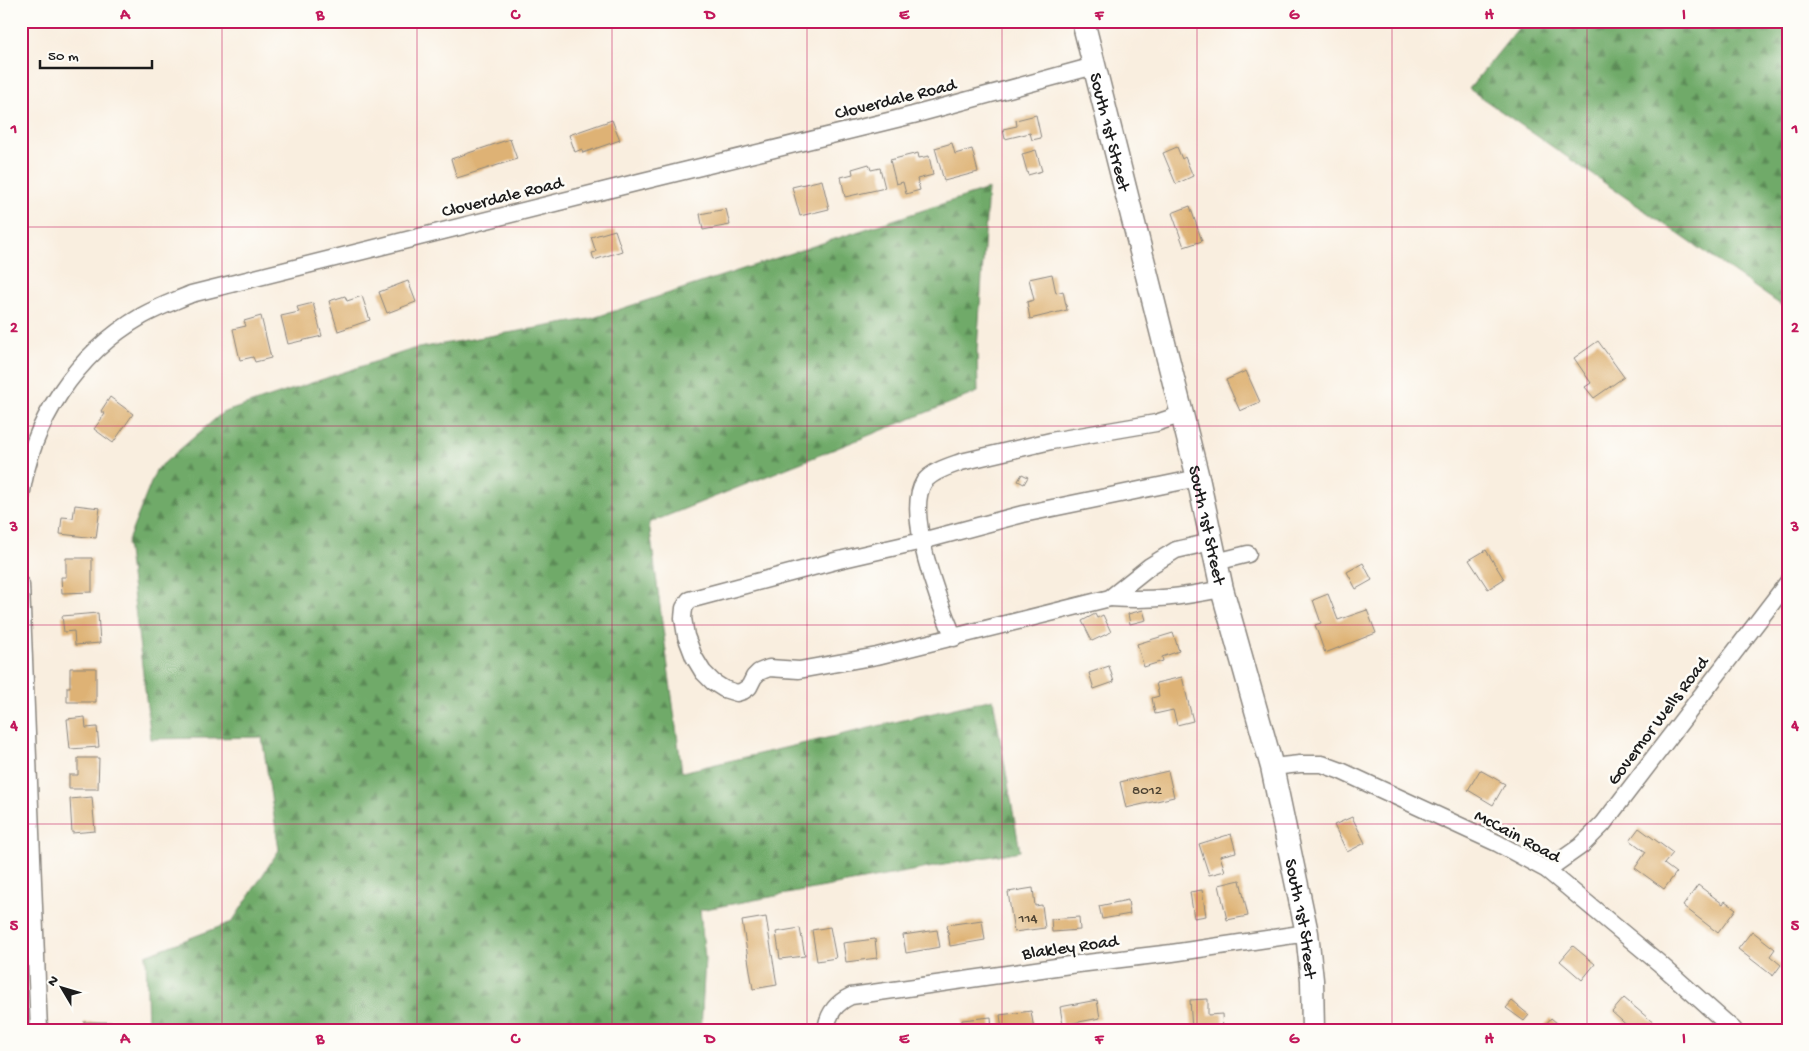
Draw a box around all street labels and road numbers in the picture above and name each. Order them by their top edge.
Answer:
street label: South 1st Street [1083,71,1134,195]
street label: Cloverdale Road [833,75,960,126]
street label: Cloverdale Road [440,173,567,224]
street label: South 1st Street [1182,464,1229,588]
street label: Governor Wells Road [1604,652,1715,790]
street label: McCain Road [1470,806,1565,869]
street label: South 1st Street [1279,857,1320,981]
street label: Blakley Road [1020,931,1121,966]

